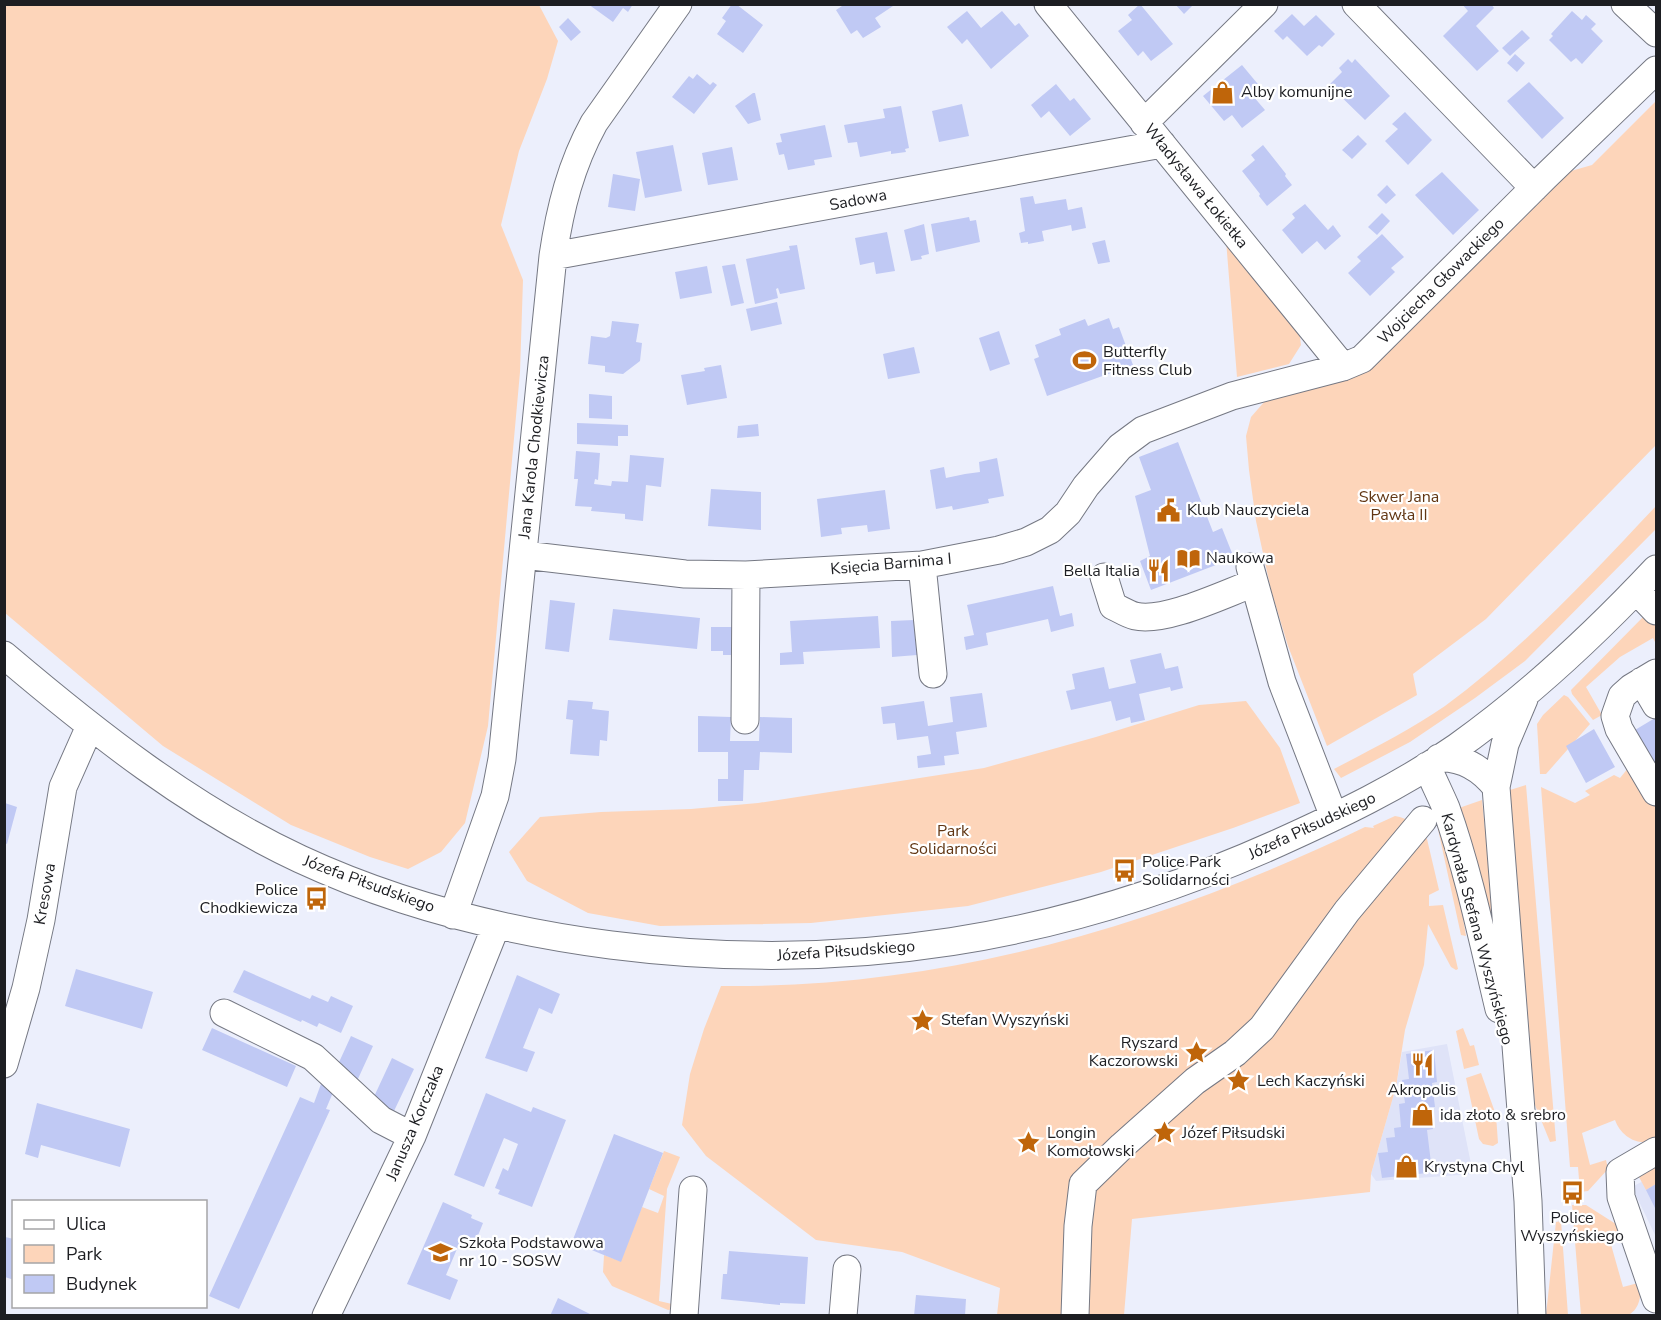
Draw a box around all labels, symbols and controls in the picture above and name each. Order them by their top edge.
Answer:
shop icon: Alby komunijne [1210,79,1236,105]
place label: Alby komunijne [1241,81,1353,103]
street label: Władysława Łokietka [1139,119,1253,253]
street label: Sadowa [827,184,889,216]
street label: Wojciecha Głowackiego [1373,213,1509,349]
place label: Butterfly Fitness Club [1103,341,1192,381]
sports icon: Butterfly Fitness Club [1072,348,1098,374]
street label: Jana Karola Chodkiewicza [513,354,555,541]
park label: Skwer Jana Pawła II [1359,486,1439,526]
public building icon: Klub Nauczyciela [1156,497,1182,523]
place label: Klub Nauczyciela [1187,499,1309,521]
library icon: Naukowa [1175,545,1201,571]
place label: Naukowa [1206,547,1274,569]
street label: Księcia Barnima I [829,548,953,580]
restaurant icon: Bella Italia [1145,558,1171,584]
place label: Bella Italia [1064,560,1140,582]
street label: Józefa Piłsudskiego [1244,787,1379,866]
street label: Kardynała Stefana Wyszyńskiego [1435,810,1519,1048]
park label: Park Solidarności [909,820,997,860]
street label: Józefa Piłsudskiego [299,850,438,918]
place label: Police Park Solidarności [1142,851,1230,891]
bus stop icon: Police Park Solidarności [1111,858,1137,884]
street label: Kresowa [29,861,61,927]
place label: Police Chodkiewicza [199,879,298,919]
bus stop icon: Police Chodkiewicza [303,886,329,912]
street label: Józefa Piłsudskiego [775,935,916,967]
place icon: Stefan Wyszyński [910,1007,936,1033]
place label: Stefan Wyszyński [941,1009,1069,1031]
place label: Ryszard Kaczorowski [1089,1032,1178,1072]
place icon: Ryszard Kaczorowski [1183,1039,1209,1065]
restaurant icon: Akropolis [1409,1052,1435,1078]
street label: Janusza Korczaka [380,1062,449,1185]
place icon: Lech Kaczyński [1226,1068,1252,1094]
place label: Lech Kaczyński [1257,1070,1365,1092]
place label: Akropolis [1388,1079,1456,1101]
shop icon: ida złoto & srebro [1409,1102,1435,1128]
place label: ida złoto & srebro [1440,1104,1566,1126]
place icon: Józef Piłsudski [1151,1120,1177,1146]
place label: Longin Komołowski [1047,1122,1134,1162]
place label: Józef Piłsudski [1181,1122,1285,1144]
place icon: Longin Komołowski [1016,1129,1042,1155]
shop icon: Krystyna Chyl [1393,1154,1419,1180]
place label: Krystyna Chyl [1424,1156,1524,1178]
bus stop icon: Police Wyszyńskiego [1559,1180,1585,1206]
legend [12,1200,207,1308]
place label: Police Wyszyńskiego [1520,1207,1624,1247]
text: Ulica [66,1212,106,1236]
place label: Szkoła Podstawowa nr 10 - SOSW [459,1232,604,1272]
school or university icon: Szkoła Podstawowa nr 10 - SOSW [428,1239,454,1265]
text: Park [66,1242,103,1266]
text: Budynek [66,1272,138,1296]

